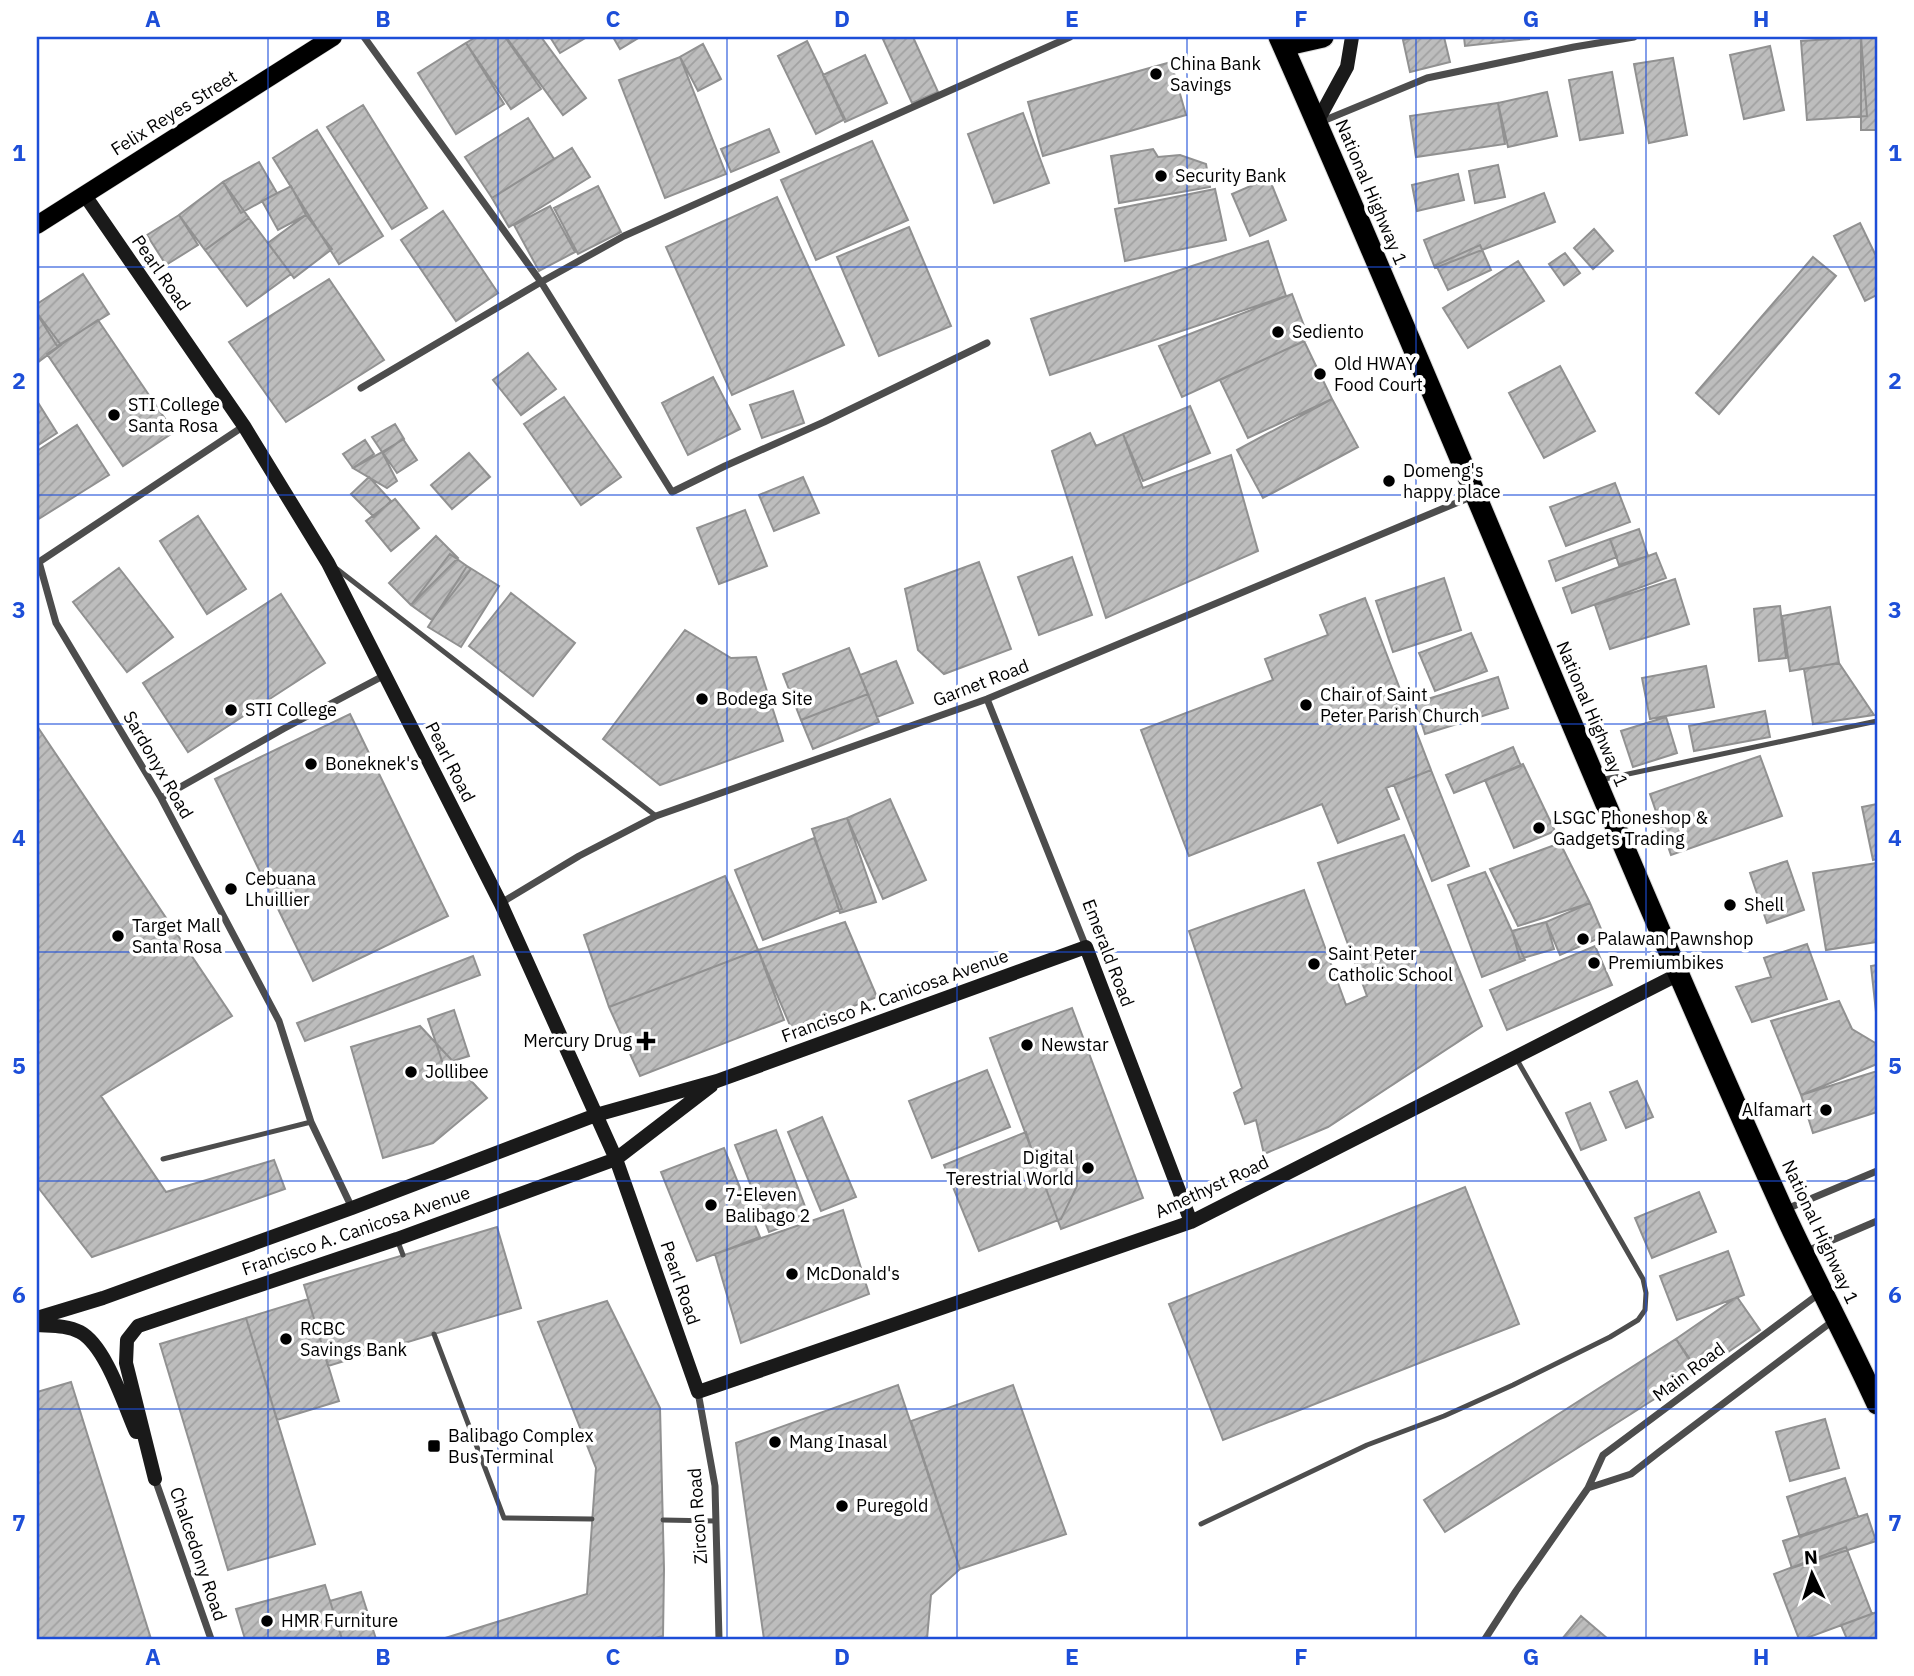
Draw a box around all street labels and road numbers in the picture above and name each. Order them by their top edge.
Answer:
street label: Felix Reyes Street [106,65,241,161]
street label: National Highway 1 [1330,115,1413,268]
street label: Pearl Road [127,230,196,315]
street label: National Highway 1 [1551,637,1634,790]
street label: Garnet Road [930,654,1032,711]
street label: Sardonyx Road [118,707,199,823]
street label: Pearl Road [420,718,480,806]
street label: Emerald Road [1077,896,1139,1010]
street label: Francisco A. Canicosa Avenue [778,944,1012,1047]
street label: Amethyst Road [1151,1150,1272,1223]
street label: National Highway 1 [1777,1156,1864,1307]
street label: Francisco A. Canicosa Avenue [239,1181,473,1280]
street label: Pearl Road [655,1238,706,1328]
street label: Main Road [1648,1337,1729,1406]
street label: Zircon Road [683,1467,712,1565]
street label: Chalcedony Road [165,1484,232,1624]

